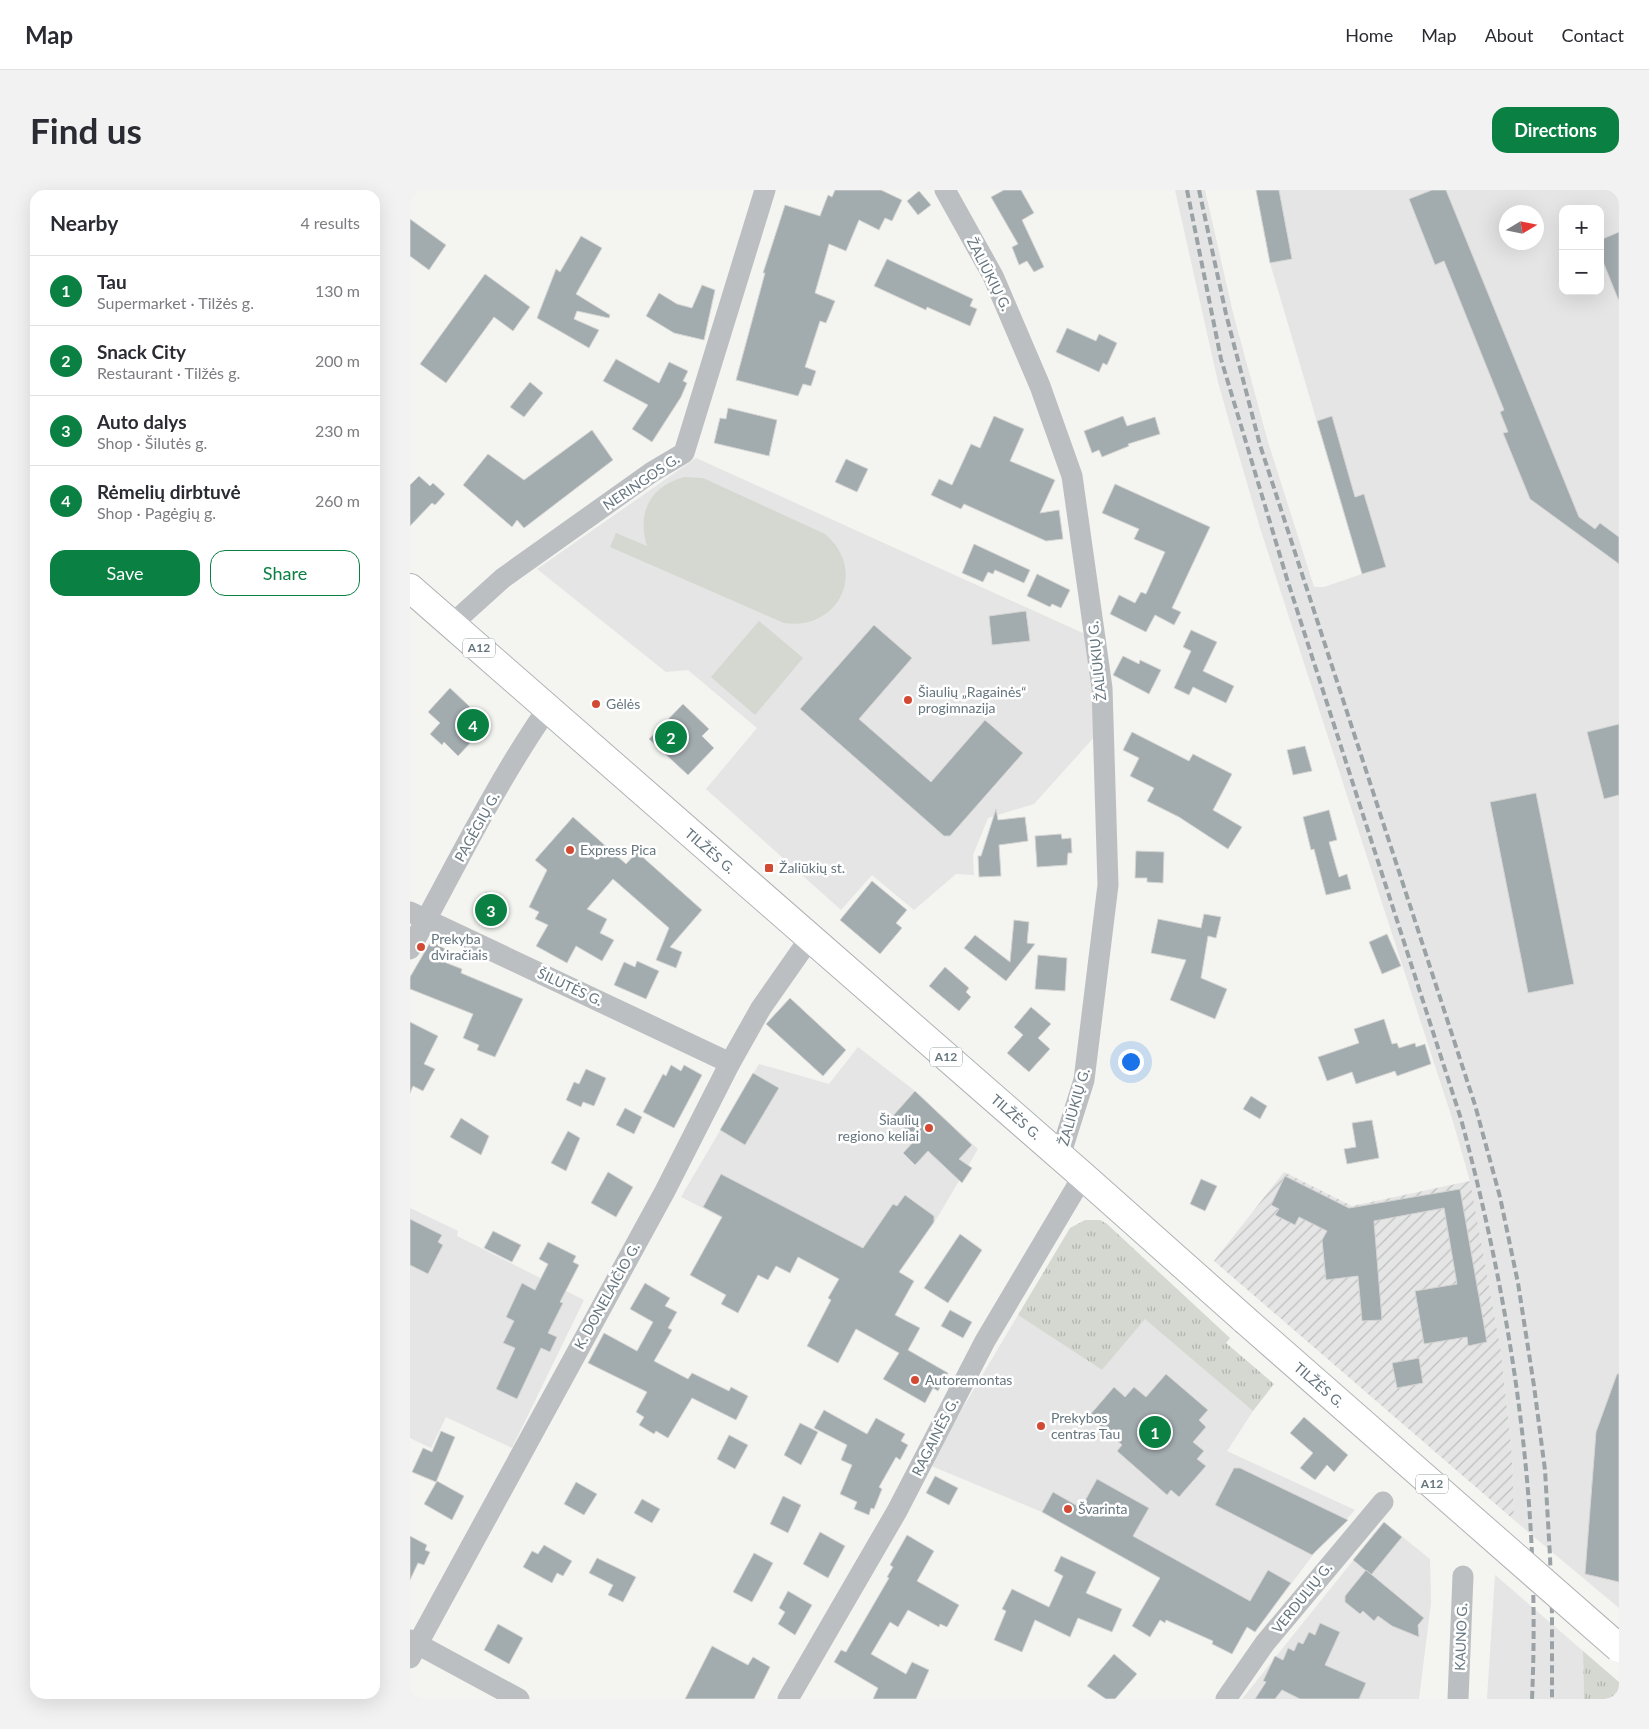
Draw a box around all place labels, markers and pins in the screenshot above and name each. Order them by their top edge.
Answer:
place label: Šiaulių „Ragainės“ progimnazija [918,683,1026,716]
marker: Šiaulių „Ragainės“ progimnazija [902,694,914,706]
place label: Gėlės [606,695,640,712]
marker: Gėlės [590,698,602,710]
pin: 4 [457,706,489,744]
pin: 2 [655,718,687,756]
place label: Express Pica [580,841,656,858]
marker: Express Pica [564,844,576,856]
place label: Žaliūkių st. [779,859,845,876]
marker: Žaliūkių st. [763,862,775,874]
pin: 3 [475,891,507,929]
place label: Prekyba dviračiais [431,930,488,963]
marker: Prekyba dviračiais [415,941,427,953]
place label: Šiaulių regiono keliai [838,1111,919,1144]
marker: Šiaulių regiono keliai [923,1122,935,1134]
place label: Autoremontas [925,1371,1012,1388]
marker: Autoremontas [909,1374,921,1386]
place label: Prekybos centras Tau [1051,1409,1120,1442]
pin: 1 [1139,1413,1171,1451]
marker: Prekybos centras Tau [1035,1420,1047,1432]
place label: Švarinta [1078,1500,1127,1517]
marker: Švarinta [1062,1503,1074,1515]

